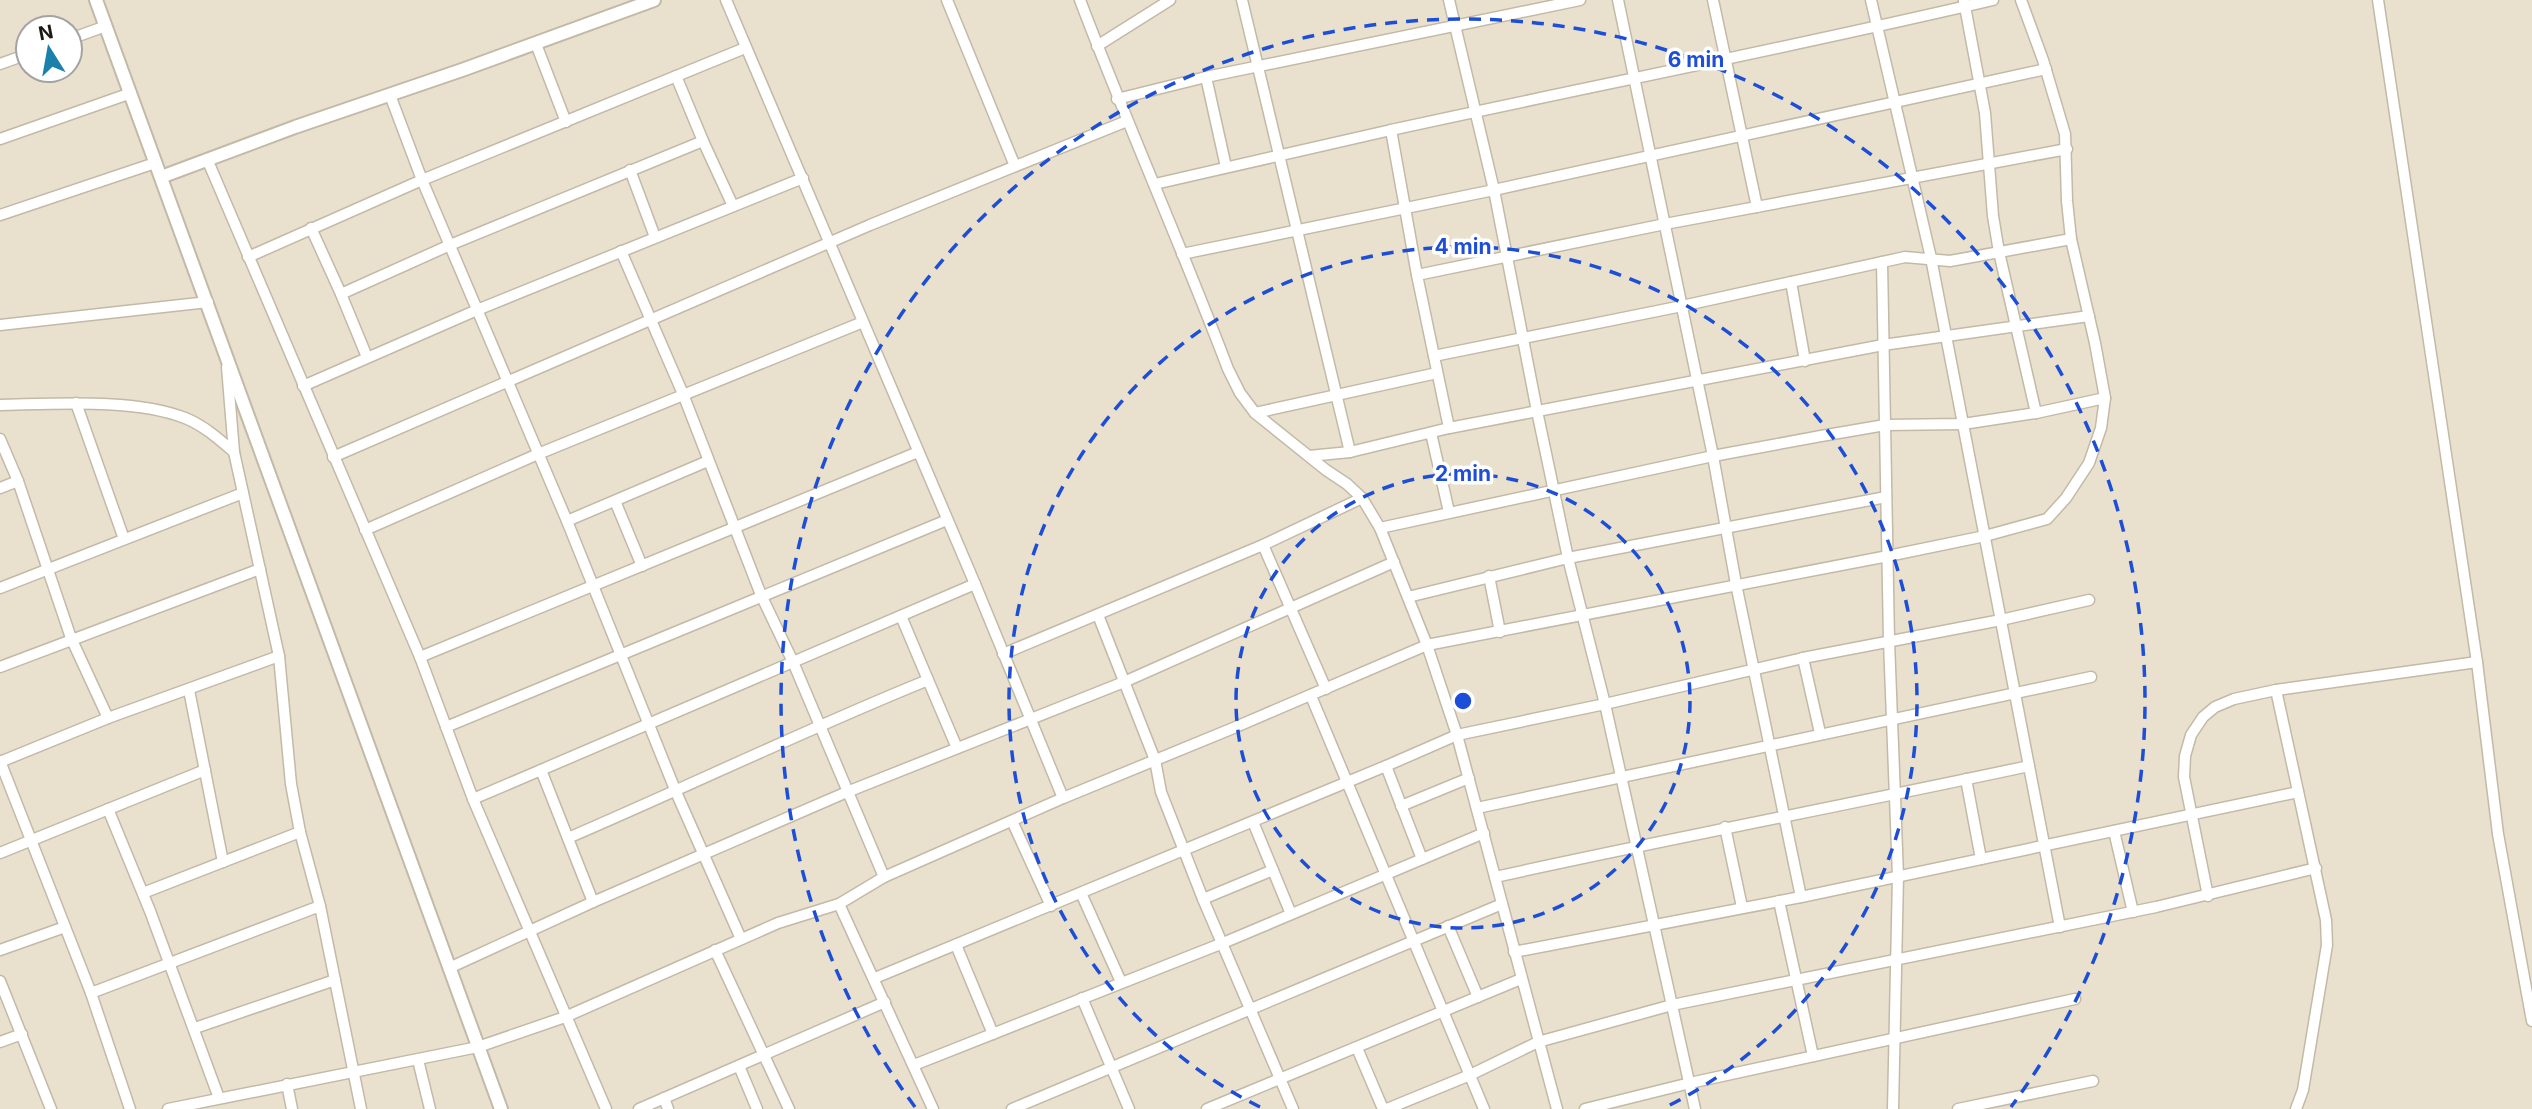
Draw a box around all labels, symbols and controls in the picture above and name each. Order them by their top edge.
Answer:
north arrow [14,14,84,84]
text: N [37,20,55,45]
text: 6 min [1668,47,1724,72]
text: 4 min [1434,234,1492,259]
text: 2 min [1435,461,1491,486]
centre of rings [1451,689,1475,713]

